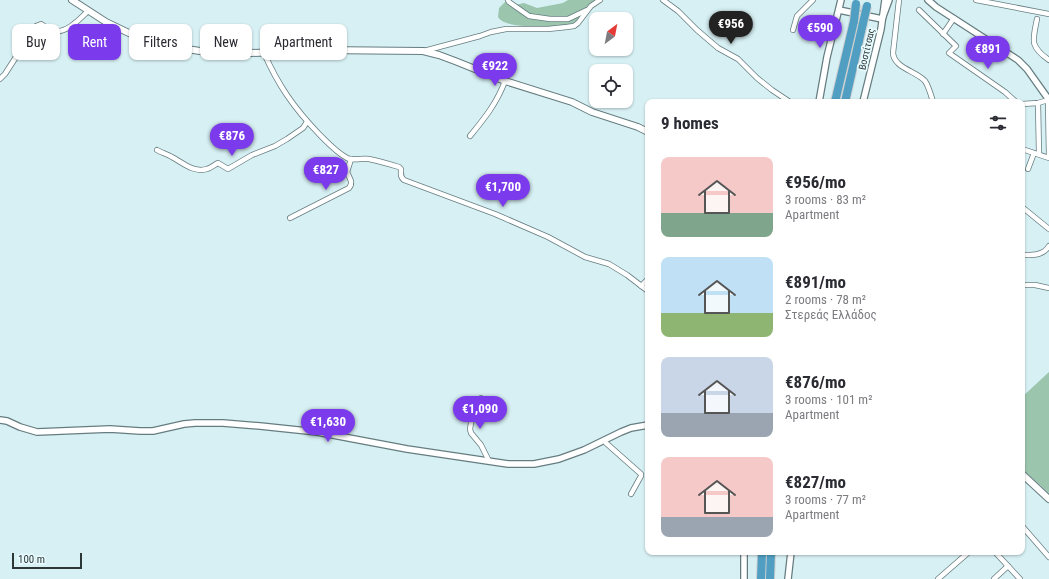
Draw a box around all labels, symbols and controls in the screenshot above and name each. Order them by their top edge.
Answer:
pin: €956 [707,11,755,45]
north arrow [589,12,633,56]
map controls [589,12,633,108]
pin: €590 [796,15,844,49]
text: €956 [718,16,744,31]
text: €590 [807,20,833,35]
chip: Buy [12,24,60,60]
chip: Rent [68,24,121,60]
chip: Filters [129,24,192,60]
chip: New [200,24,252,60]
chip: Apartment [260,24,347,60]
street label: Βοστίτσας [856,27,878,71]
pin: €891 [964,36,1012,70]
text: €891 [975,41,1001,56]
pin: €922 [471,53,519,87]
text: €922 [482,58,508,73]
button: locate [589,64,633,108]
icon: filters [987,112,1009,134]
text: 9 homes [661,113,719,133]
pin: €876 [208,123,256,157]
text: €876 [219,128,245,143]
pin: €827 [302,157,350,191]
text: €827 [313,162,339,177]
text: €956/mo [785,172,846,192]
icon: home [693,173,741,221]
pin: €1,700 [470,174,536,208]
text: €1,700 [485,179,521,194]
text: 3 rooms · 83 m² [785,192,866,207]
text: Apartment [785,207,839,222]
text: €891/mo [785,272,846,292]
icon: home [693,273,741,321]
text: 2 rooms · 78 m² [785,292,866,307]
text: Στερεάς Ελλάδος [785,307,877,322]
text: €876/mo [785,372,846,392]
icon: home [693,373,741,421]
text: 3 rooms · 101 m² [785,392,872,407]
pin: €1,090 [447,396,513,430]
text: €1,090 [462,401,498,416]
text: Apartment [785,407,839,422]
pin: €1,630 [295,409,361,443]
text: €1,630 [310,414,346,429]
text: €827/mo [785,472,846,492]
icon: home [693,473,741,521]
text: 3 rooms · 77 m² [785,492,866,507]
text: Apartment [785,507,839,522]
scale bar [12,551,82,570]
text: 100 m [18,553,45,566]

